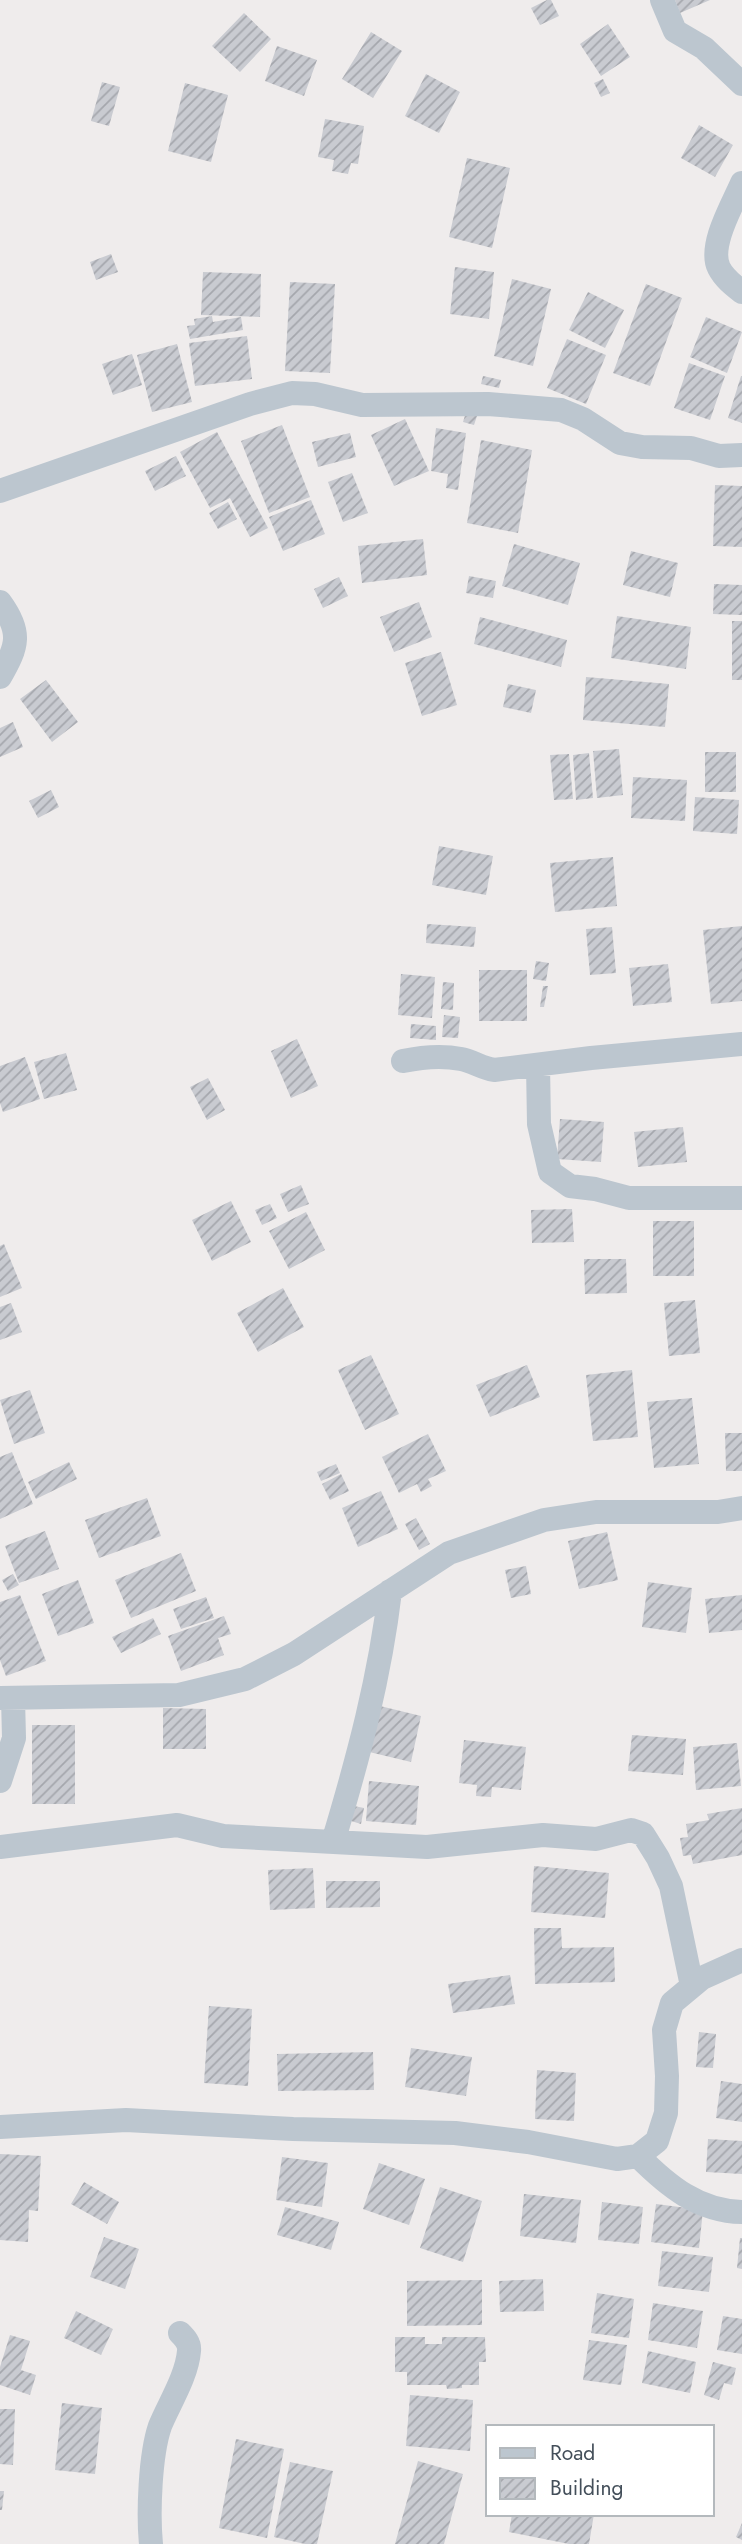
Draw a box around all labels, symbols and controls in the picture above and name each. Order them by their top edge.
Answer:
legend [486,2425,714,2516]
text: Road [550,2438,595,2468]
text: Building [550,2473,623,2503]

